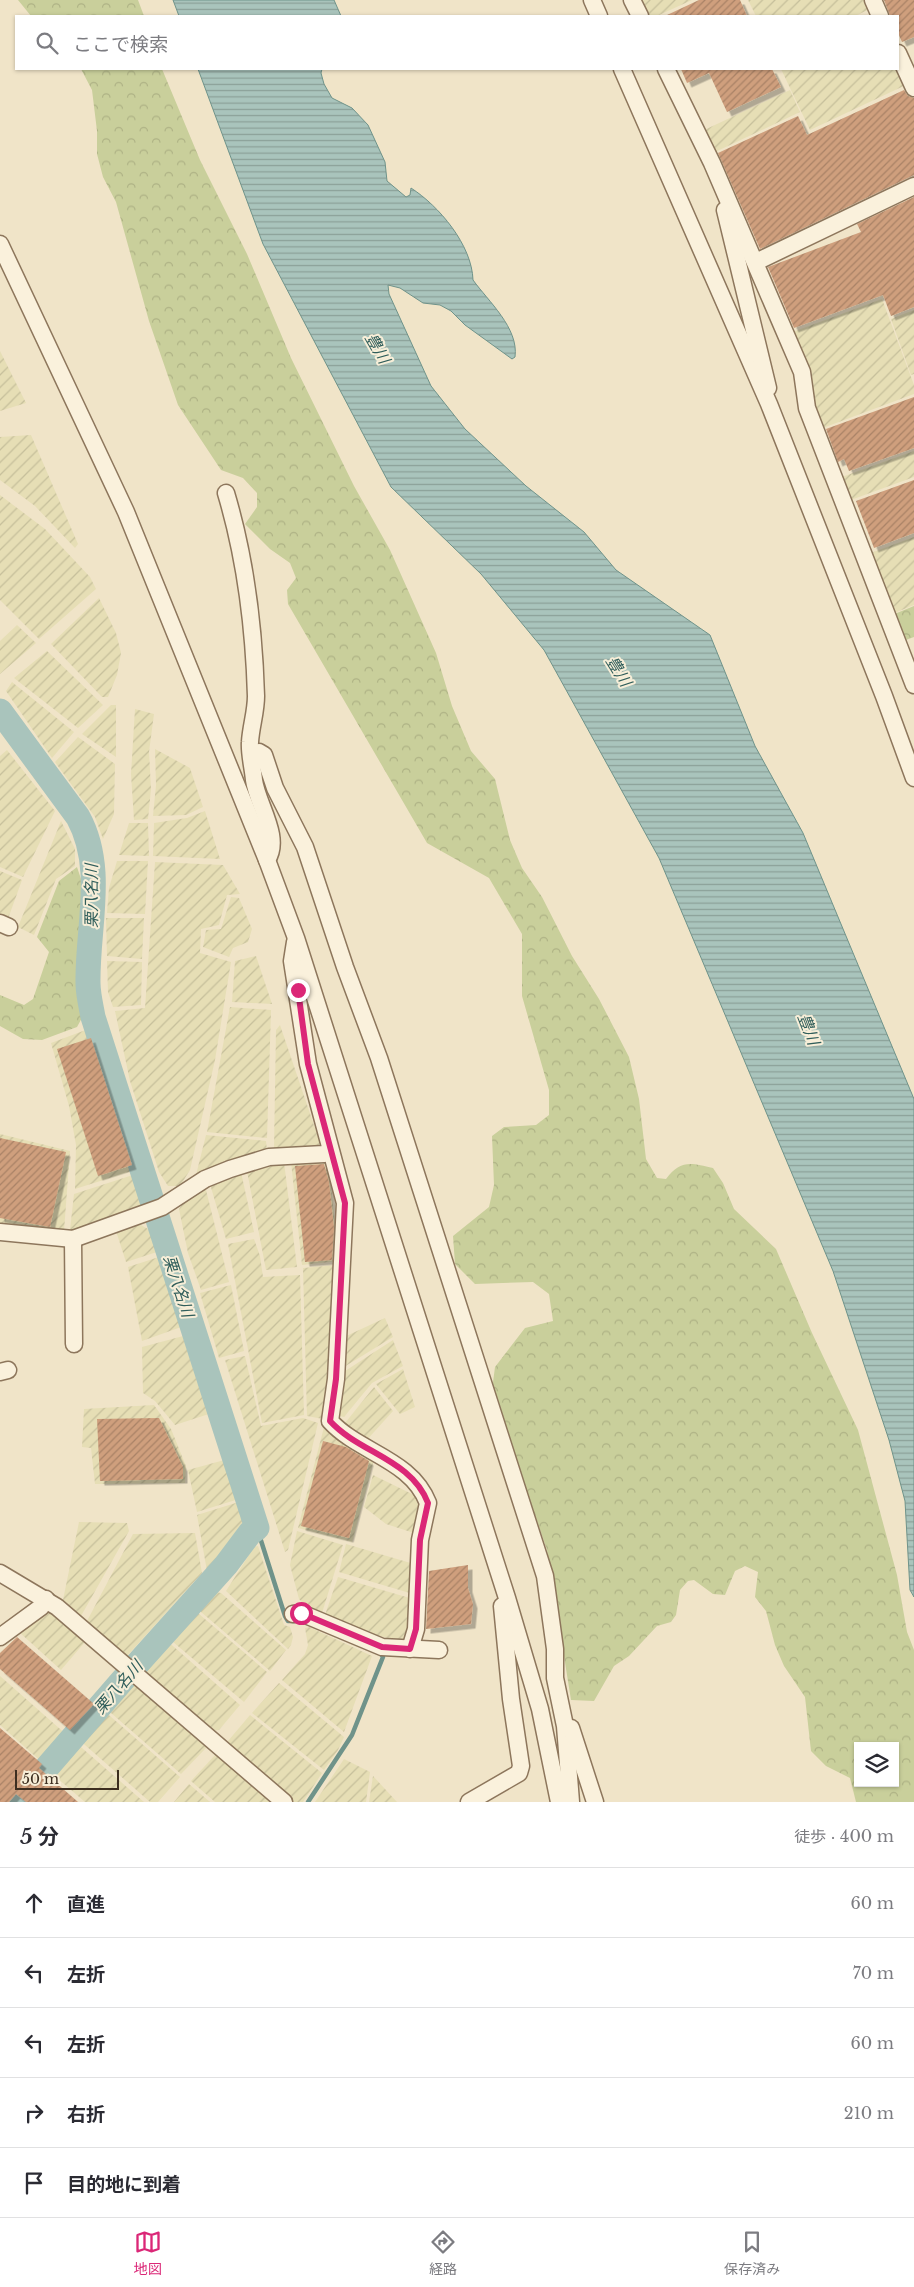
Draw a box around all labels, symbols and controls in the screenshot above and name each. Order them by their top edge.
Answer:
search box [15,15,899,70]
icon: search [33,29,61,57]
text: ここで検索 [73,33,168,56]
water label: 豊川 [361,329,396,369]
water label: 豊川 [602,652,637,692]
water label: 栗八名川 [81,862,101,928]
route end [287,979,310,1002]
water label: 豊川 [794,1010,825,1049]
water label: 栗八名川 [160,1252,199,1321]
route start [290,1602,313,1625]
water label: 栗八名川 [89,1655,148,1718]
map controls [854,1742,899,1787]
button: layers [854,1742,899,1787]
scale bar [15,1767,119,1790]
text: 50 m [22,1770,59,1788]
text: 5 分 [20,1824,59,1850]
text: 徒歩 · 400 m [794,1826,894,1846]
icon: ahead [20,1889,48,1917]
text: 直進 [67,1893,105,1916]
text: 60 m [851,1893,894,1913]
icon: left [20,1959,48,1987]
text: 左折 [67,1963,105,1986]
text: 70 m [853,1963,894,1983]
icon: left [20,2029,48,2057]
text: 左折 [67,2033,105,2056]
text: 60 m [851,2033,894,2053]
icon: right [20,2099,48,2127]
text: 右折 [67,2103,105,2126]
text: 210 m [844,2103,894,2123]
icon: arrive [20,2169,48,2197]
text: 目的地に到着 [67,2173,181,2196]
tab: 地図 [134,2228,162,2278]
tab: 経路 [429,2228,457,2278]
tab: 保存済み [724,2228,780,2278]

